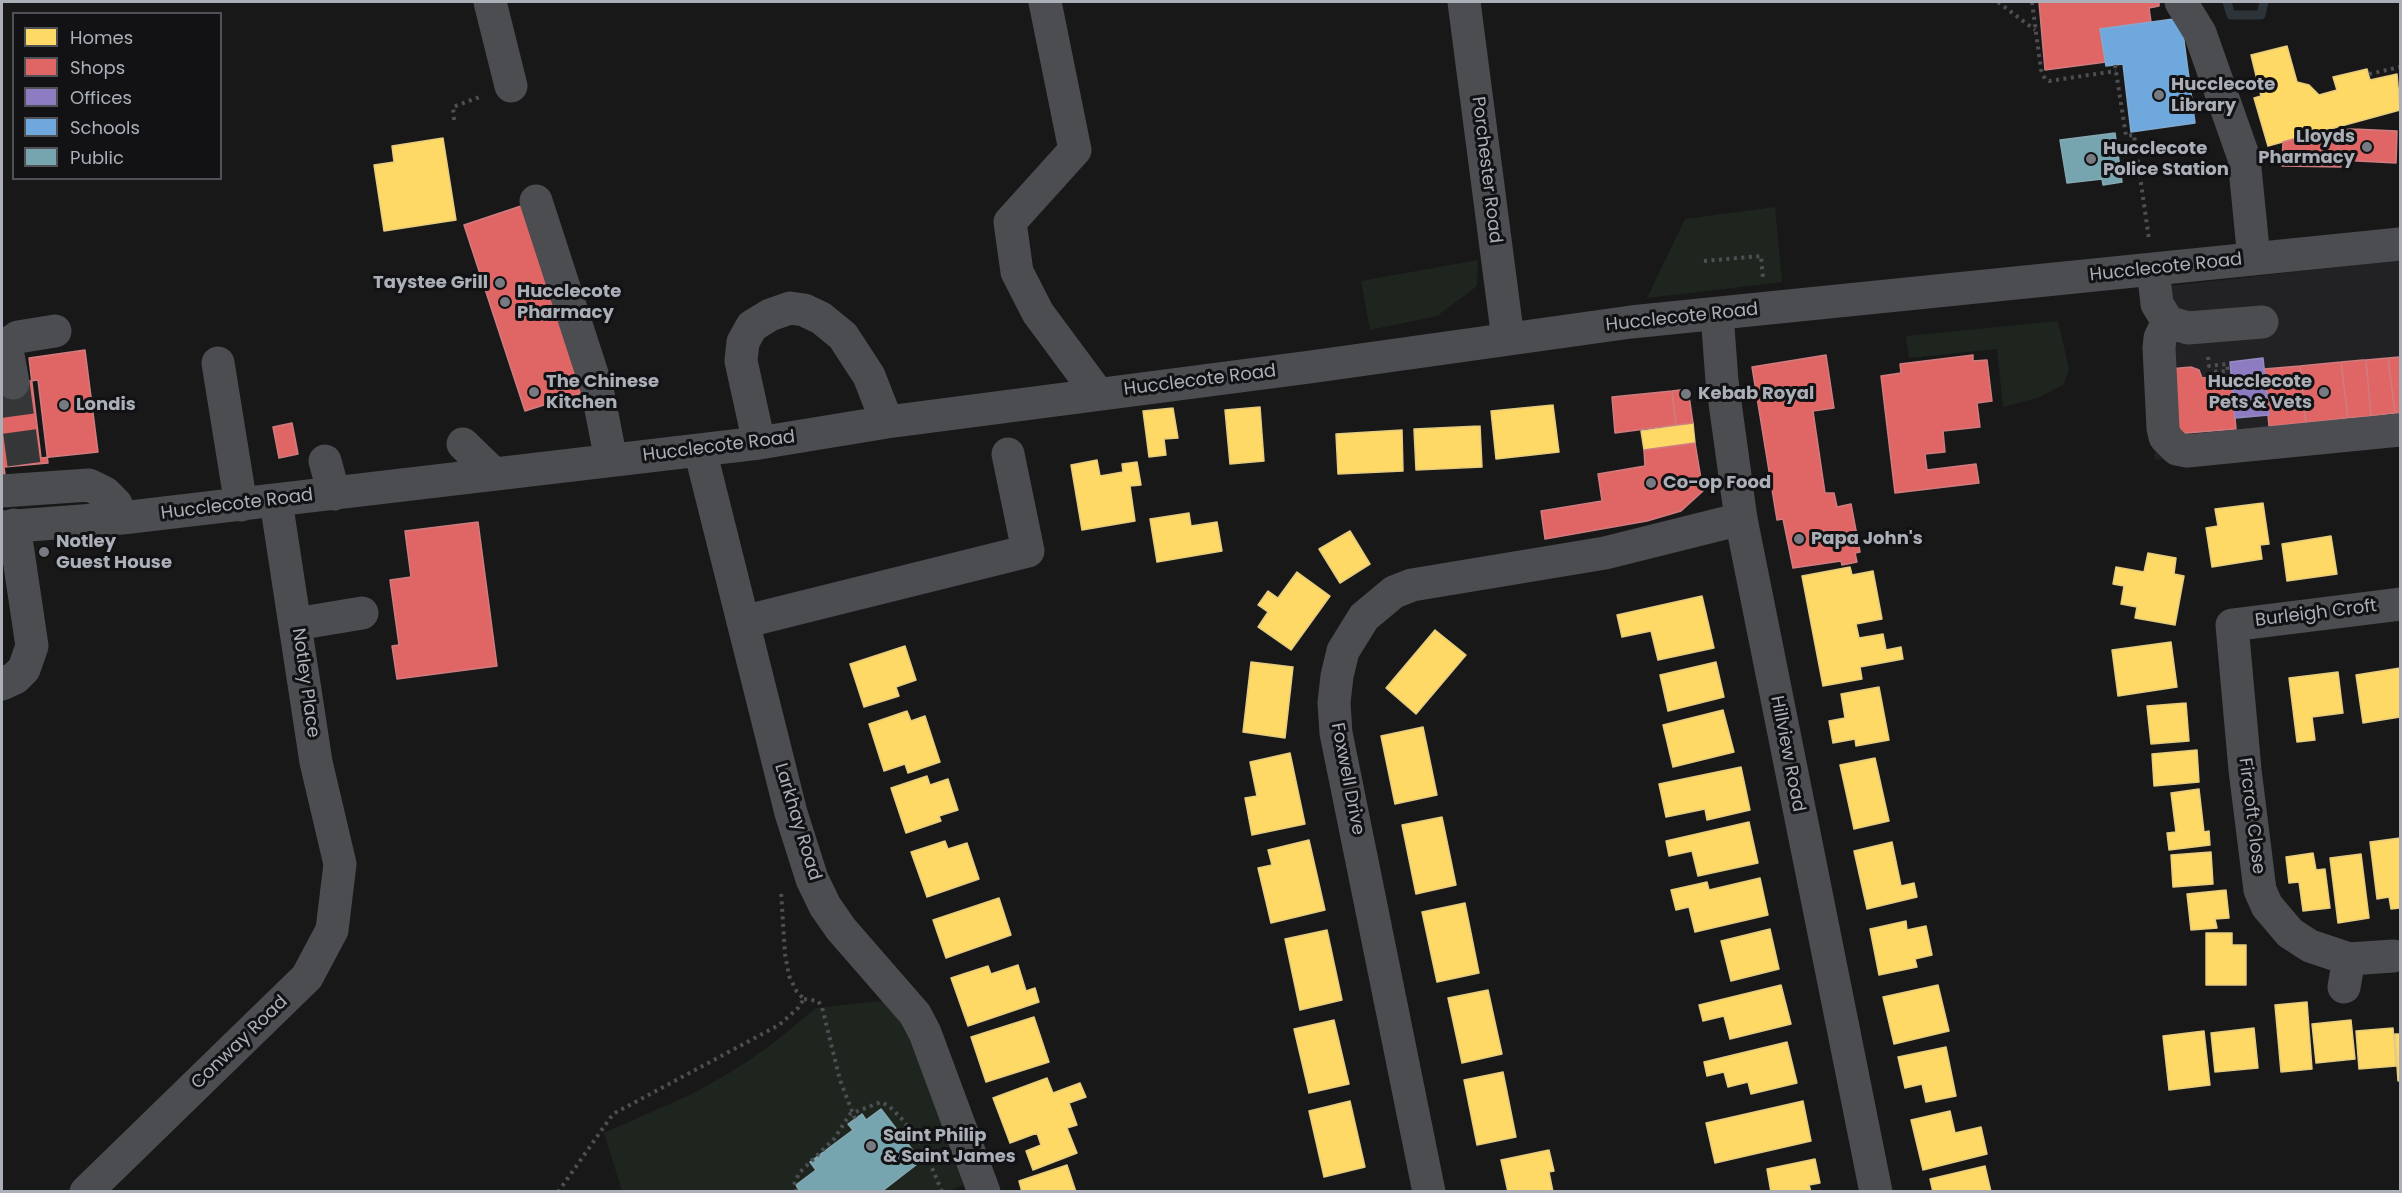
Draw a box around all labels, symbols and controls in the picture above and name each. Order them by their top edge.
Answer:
legend [12,12,222,180]
text: Homes [70,25,133,50]
text: Shops [70,55,125,80]
place label: Hucclecote Library [2171,74,2275,116]
text: Offices [70,85,132,110]
marker: Hucclecote Library [2152,88,2166,102]
street label: Porchester Road [1466,95,1506,245]
text: Schools [70,115,140,140]
place label: Lloyds Pharmacy [2258,126,2355,168]
place label: Hucclecote Police Station [2103,138,2229,180]
marker: Lloyds Pharmacy [2360,140,2374,154]
text: Public [70,145,124,170]
marker: Hucclecote Police Station [2084,152,2098,166]
street label: Hucclecote Road [2089,249,2243,287]
place label: Taystee Grill [373,272,488,294]
marker: Taystee Grill [493,276,507,290]
place label: Hucclecote Pharmacy [517,281,621,324]
marker: Hucclecote Pharmacy [498,295,512,309]
street label: Hucclecote Road [1605,299,1759,337]
street label: Hucclecote Road [1123,361,1277,401]
place label: The Chinese Kitchen [546,371,659,413]
place label: Hucclecote Pets & Vets [2208,371,2312,413]
place label: Kebab Royal [1698,383,1814,405]
marker: The Chinese Kitchen [527,385,541,399]
marker: Hucclecote Pets & Vets [2317,385,2331,399]
marker: Kebab Royal [1679,387,1693,401]
place label: Londis [76,394,136,416]
marker: Londis [57,398,71,412]
street label: Hucclecote Road [642,427,796,467]
place label: Co-op Food [1663,472,1771,494]
marker: Co-op Food [1644,476,1658,490]
street label: Hucclecote Road [160,485,314,525]
place label: Papa John's [1811,528,1923,550]
place label: Notley Guest House [56,531,172,574]
marker: Papa John's [1792,532,1806,546]
marker: Notley Guest House [37,545,51,559]
street label: Burleigh Croft [2254,596,2378,632]
street label: Notley Place [287,627,323,739]
street label: Hillview Road [1765,694,1809,814]
street label: Foxwell Drive [1326,721,1368,837]
street label: Fircroft Close [2233,757,2269,875]
street label: Larkhay Road [769,761,825,883]
street label: Conway Road [187,992,293,1094]
place label: Saint Philip & Saint James [883,1125,1016,1168]
marker: Saint Philip & Saint James [864,1139,878,1153]

